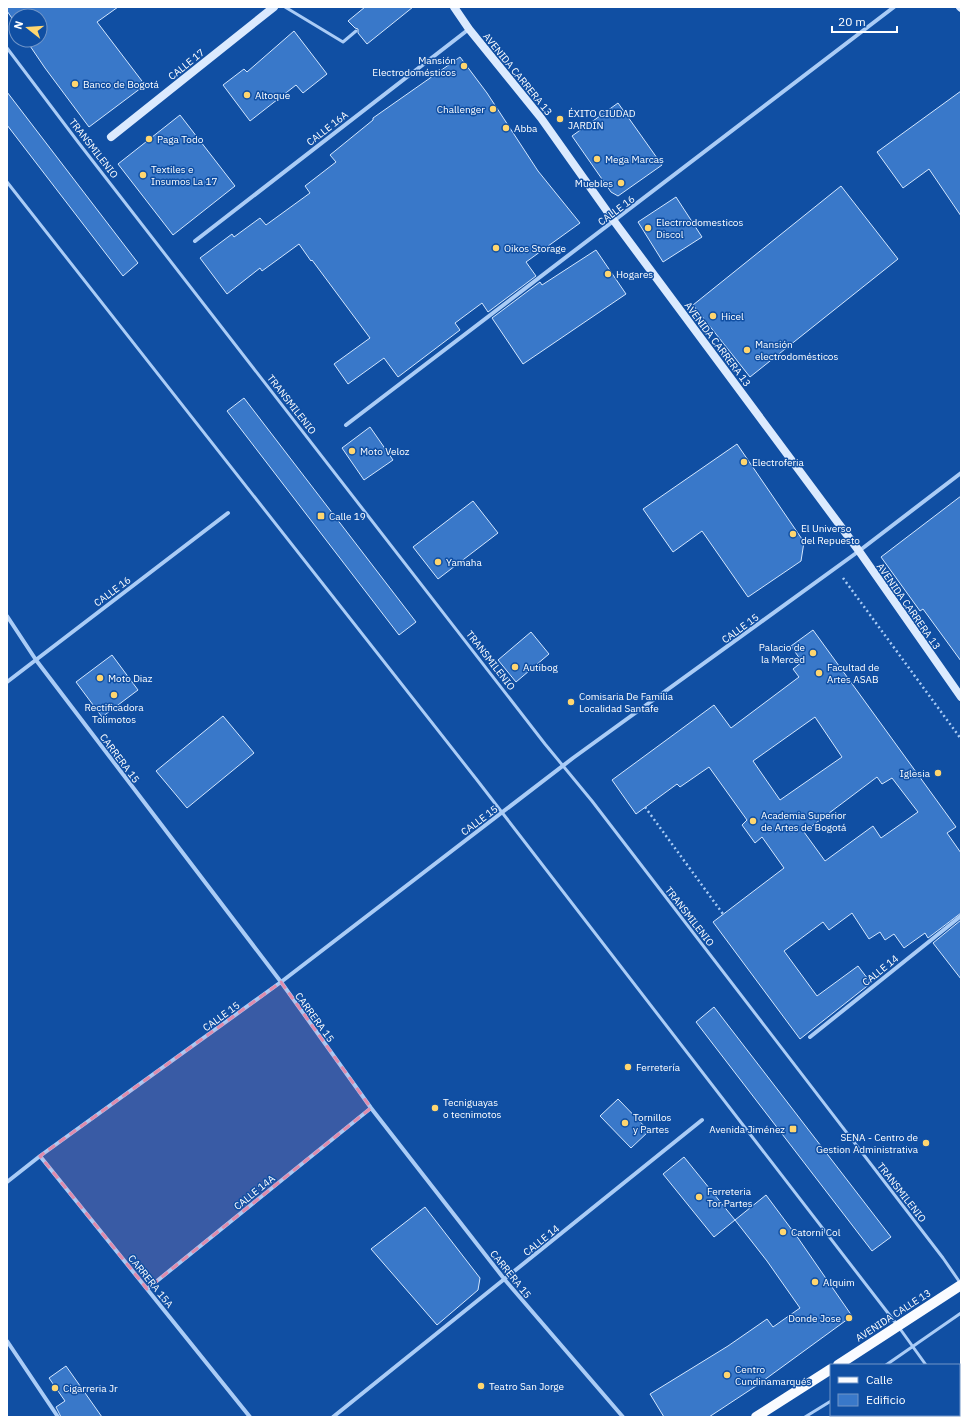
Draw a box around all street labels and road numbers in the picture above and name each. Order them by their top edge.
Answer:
street label: AVENIDA CARRERA 13 [480,30,555,118]
street label: CALLE 17 [166,46,207,83]
street label: CALLE 16A [304,108,351,149]
street label: TRANSMILENIO [66,116,121,181]
street label: CALLE 16 [595,192,637,228]
street label: AVENIDA CARRERA 13 [681,299,754,389]
street label: TRANSMILENIO [264,372,319,437]
street label: AVENIDA CARRERA 13 [874,560,943,652]
street label: CALLE 16 [91,573,133,609]
street label: CALLE 15 [719,611,761,646]
street label: TRANSMILENIO [463,628,518,693]
street label: CARRERA 15 [97,731,142,786]
street label: CALLE 15 [458,802,500,838]
street label: TRANSMILENIO [662,884,717,949]
street label: CALLE 14 [860,952,901,989]
street label: CARRERA 15 [292,990,337,1045]
street label: CALLE 15 [200,999,242,1034]
street label: TRANSMILENIO [874,1160,929,1225]
street label: CALLE 14A [231,1171,278,1213]
street label: CALLE 14 [521,1222,562,1259]
street label: CARRERA 15 [487,1248,534,1301]
street label: CARRERA 15A [125,1252,176,1311]
street label: AVENIDA CALLE 13 [853,1286,933,1345]

